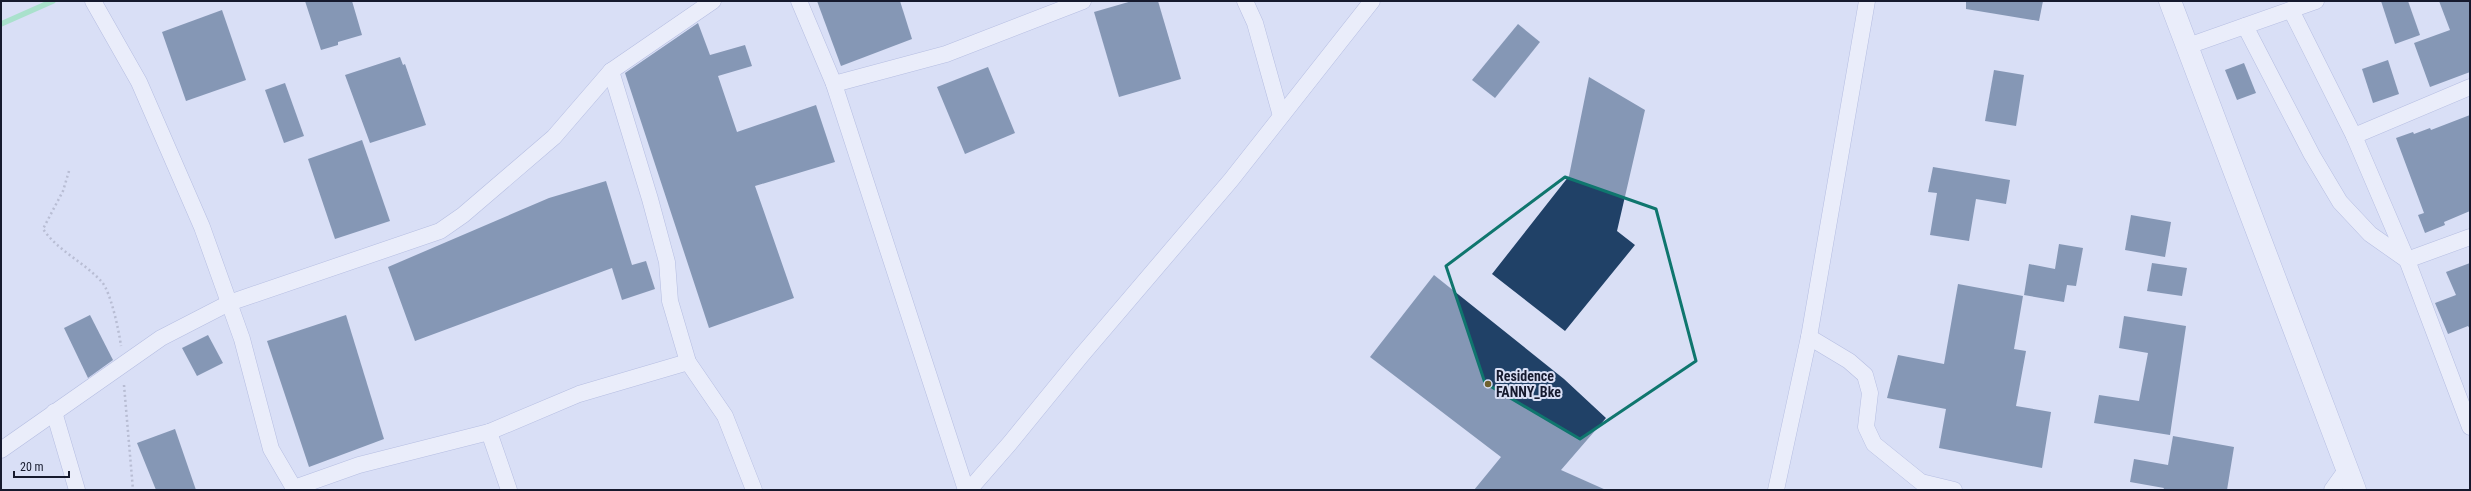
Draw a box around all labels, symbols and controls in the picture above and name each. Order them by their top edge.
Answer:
place label: Residence FANNY_Bke [1496,368,1561,400]
marker: Residence FANNY_Bke [1483,379,1493,389]
scale bar [14,453,69,479]
text: 20 m [20,460,44,474]

